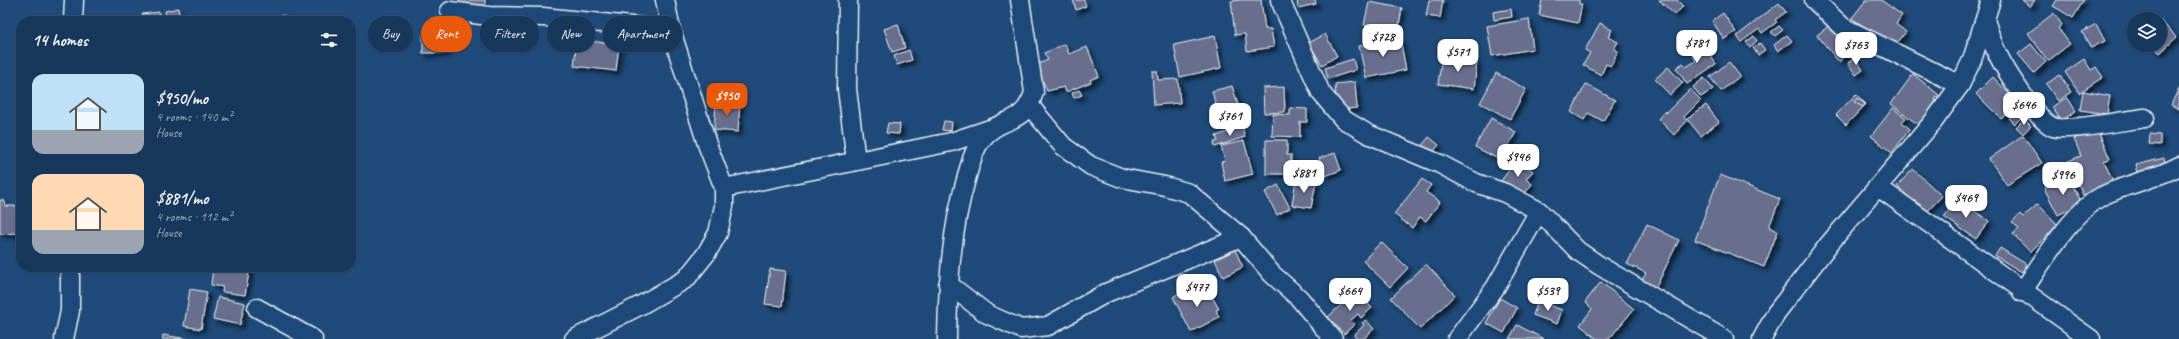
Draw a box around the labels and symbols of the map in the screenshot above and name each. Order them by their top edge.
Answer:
pin: $728 [1359,24,1407,58]
pin: $781 [1673,30,1721,64]
pin: $763 [1832,32,1880,66]
pin: $571 [1434,39,1482,73]
pin: $950 [703,83,751,117]
pin: $646 [2000,92,2048,126]
pin: $761 [1206,103,1254,137]
pin: $946 [1494,144,1542,178]
pin: $881 [1280,160,1328,194]
pin: $996 [2039,162,2087,196]
pin: $469 [1942,185,1990,219]
pin: $477 [1173,274,1221,308]
pin: $664 [1326,278,1374,312]
pin: $539 [1524,278,1572,312]

